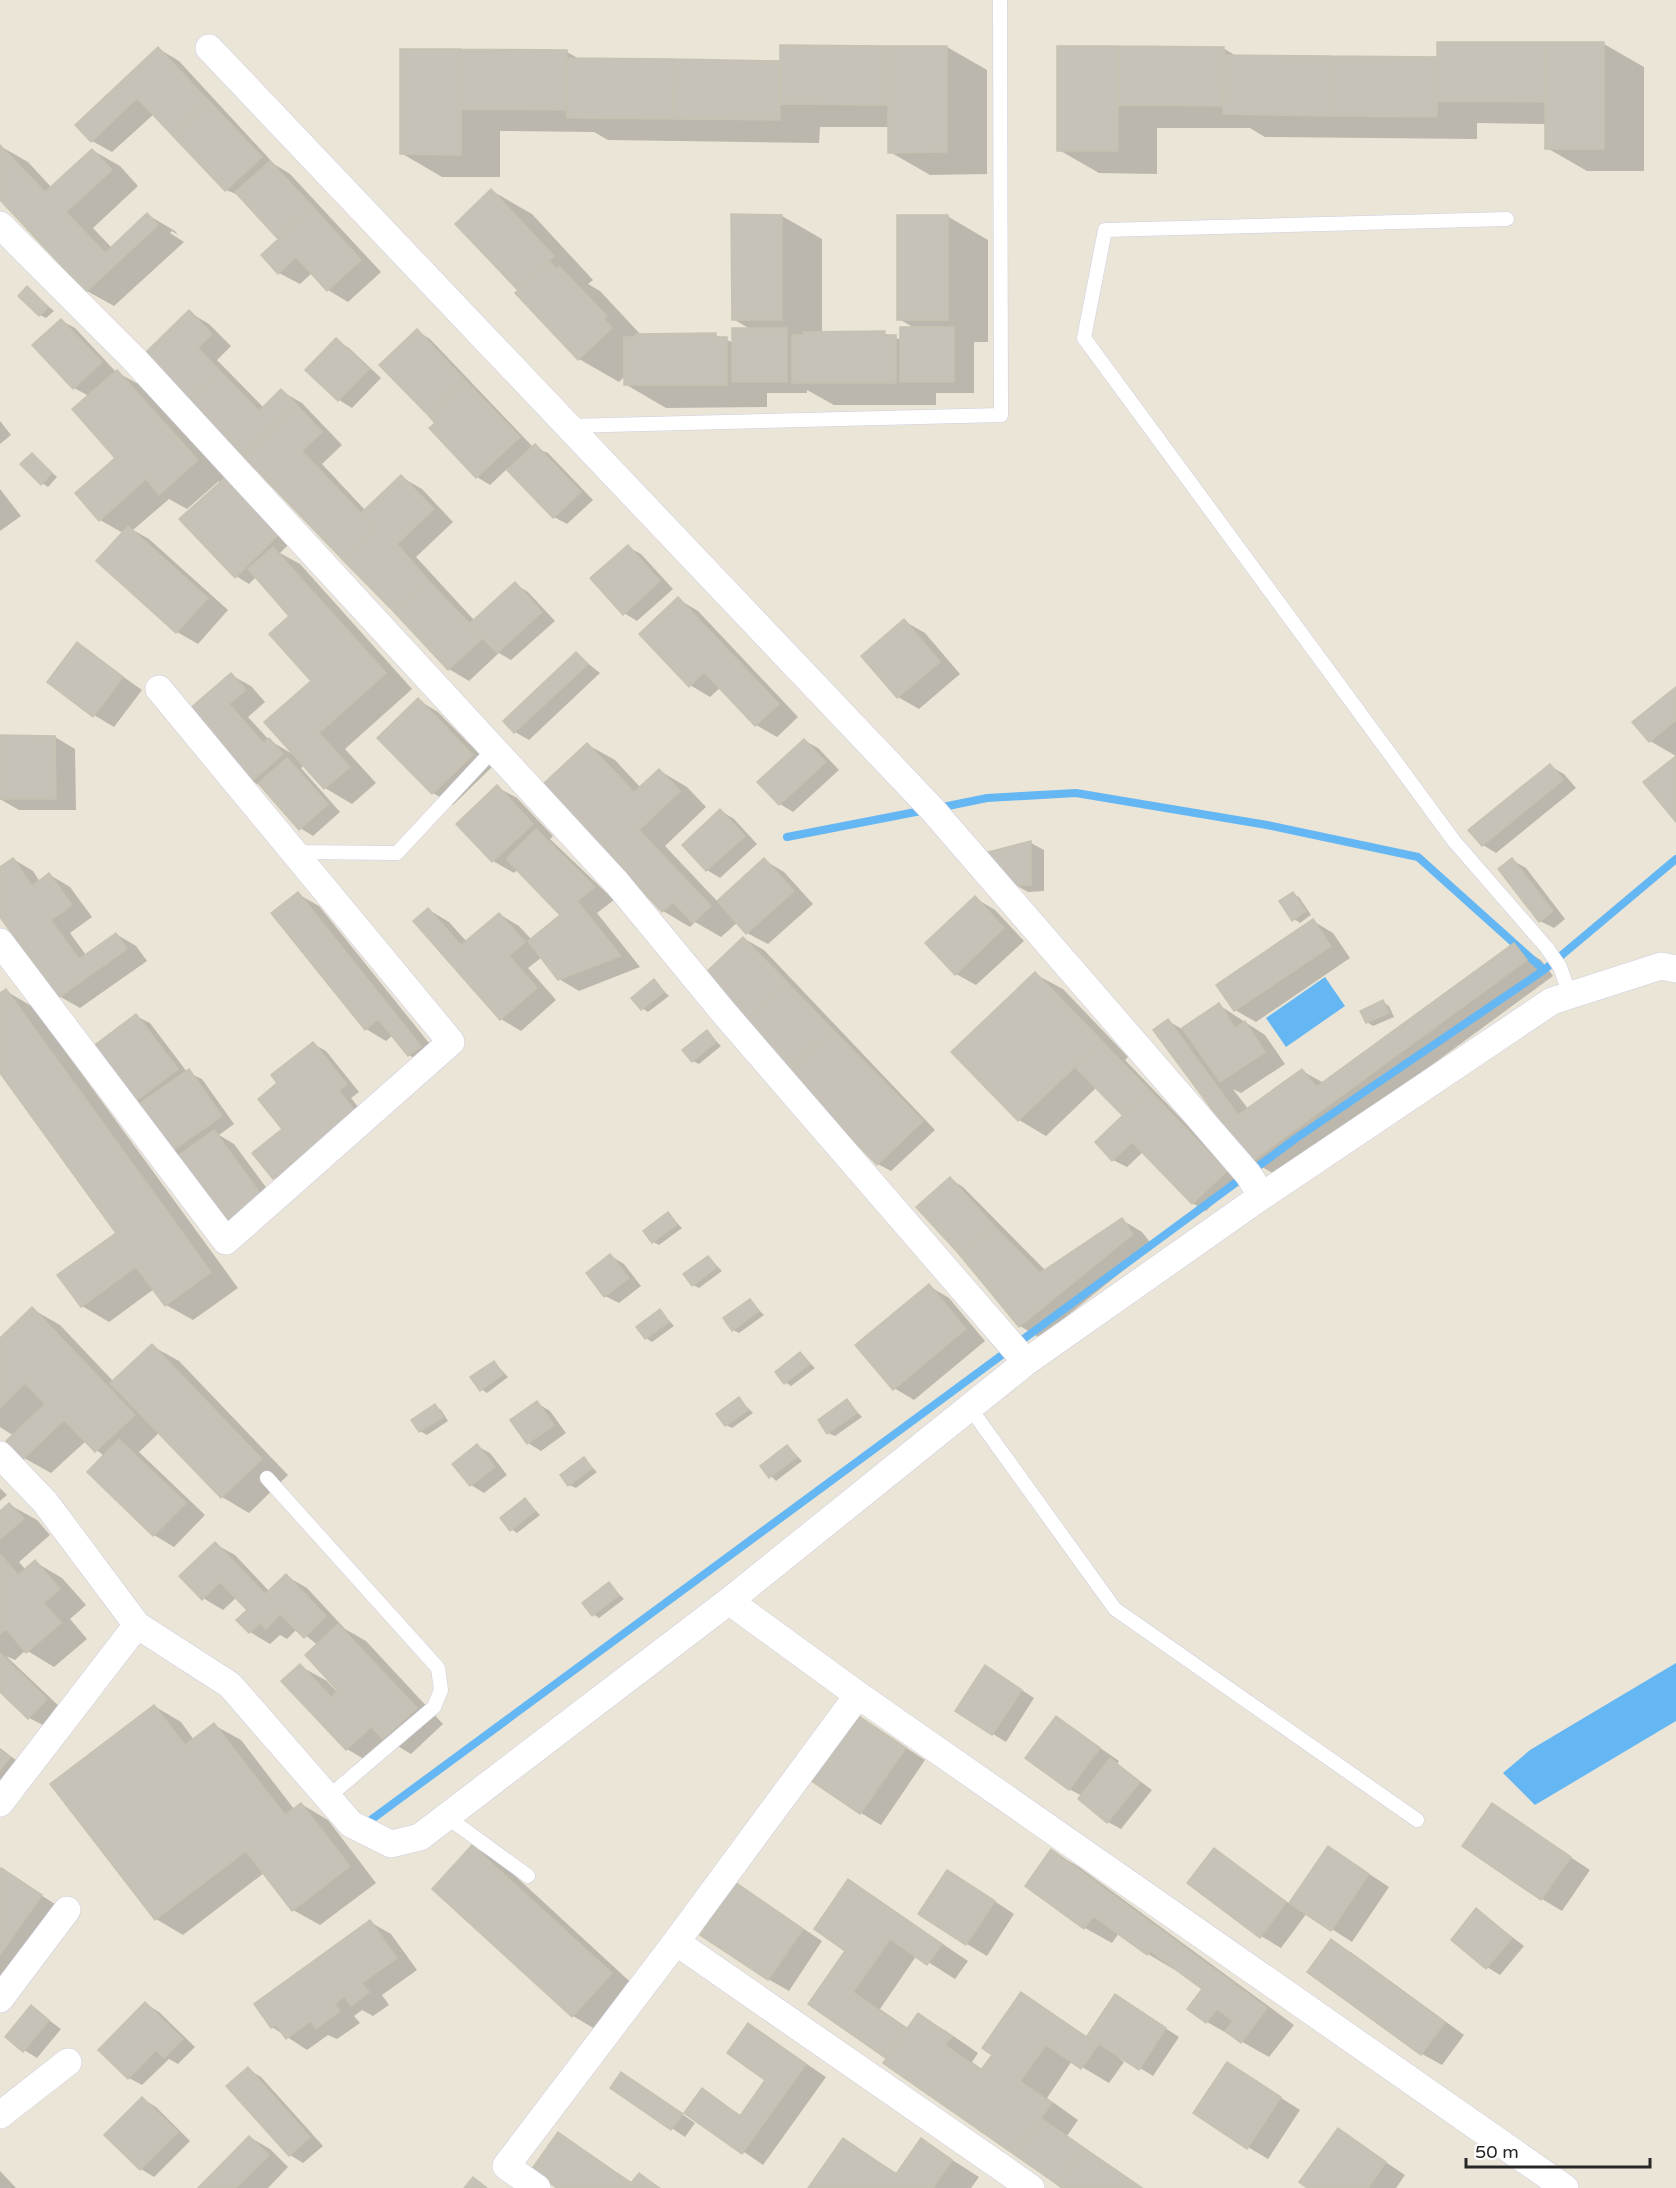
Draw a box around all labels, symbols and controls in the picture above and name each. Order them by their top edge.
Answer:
scale bar [1466,2131,1650,2169]
text: 50 m [1475,2141,1519,2163]

